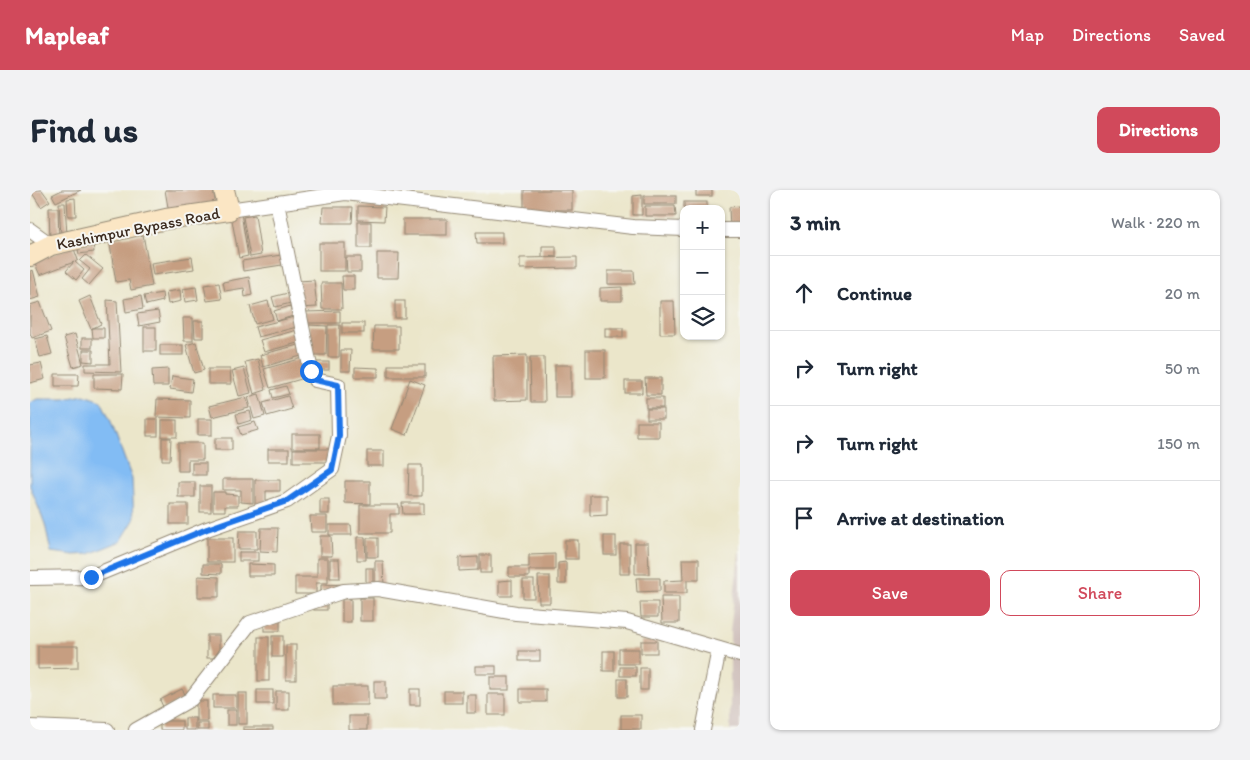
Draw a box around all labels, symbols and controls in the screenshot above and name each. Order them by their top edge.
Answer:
text: Mapleaf [25,21,109,50]
text: Map [1011,24,1044,46]
text: Directions [1072,24,1151,46]
text: Saved [1179,24,1225,46]
button: Directions [1097,107,1220,153]
text: Find us [30,109,138,151]
street label: Kashimpur Bypass Road [55,203,222,254]
map controls [680,205,725,340]
button: + [680,205,725,250]
text: 3 min [790,210,840,235]
text: Walk · 220 m [1111,213,1200,232]
button: − [680,250,725,295]
icon: ahead [790,279,818,307]
text: Continue [837,282,912,305]
text: 20 m [1165,284,1200,303]
button: layers [680,295,725,340]
icon: right [790,354,818,382]
text: Turn right [837,357,918,380]
text: 50 m [1165,359,1200,378]
route start [300,360,323,383]
icon: right [790,429,818,457]
text: Turn right [837,432,918,455]
text: 150 m [1157,434,1200,453]
icon: arrive [790,504,818,532]
text: Arrive at destination [837,507,1004,530]
route end [80,566,103,589]
button: Save [790,570,990,616]
button: Share [1000,570,1200,616]

